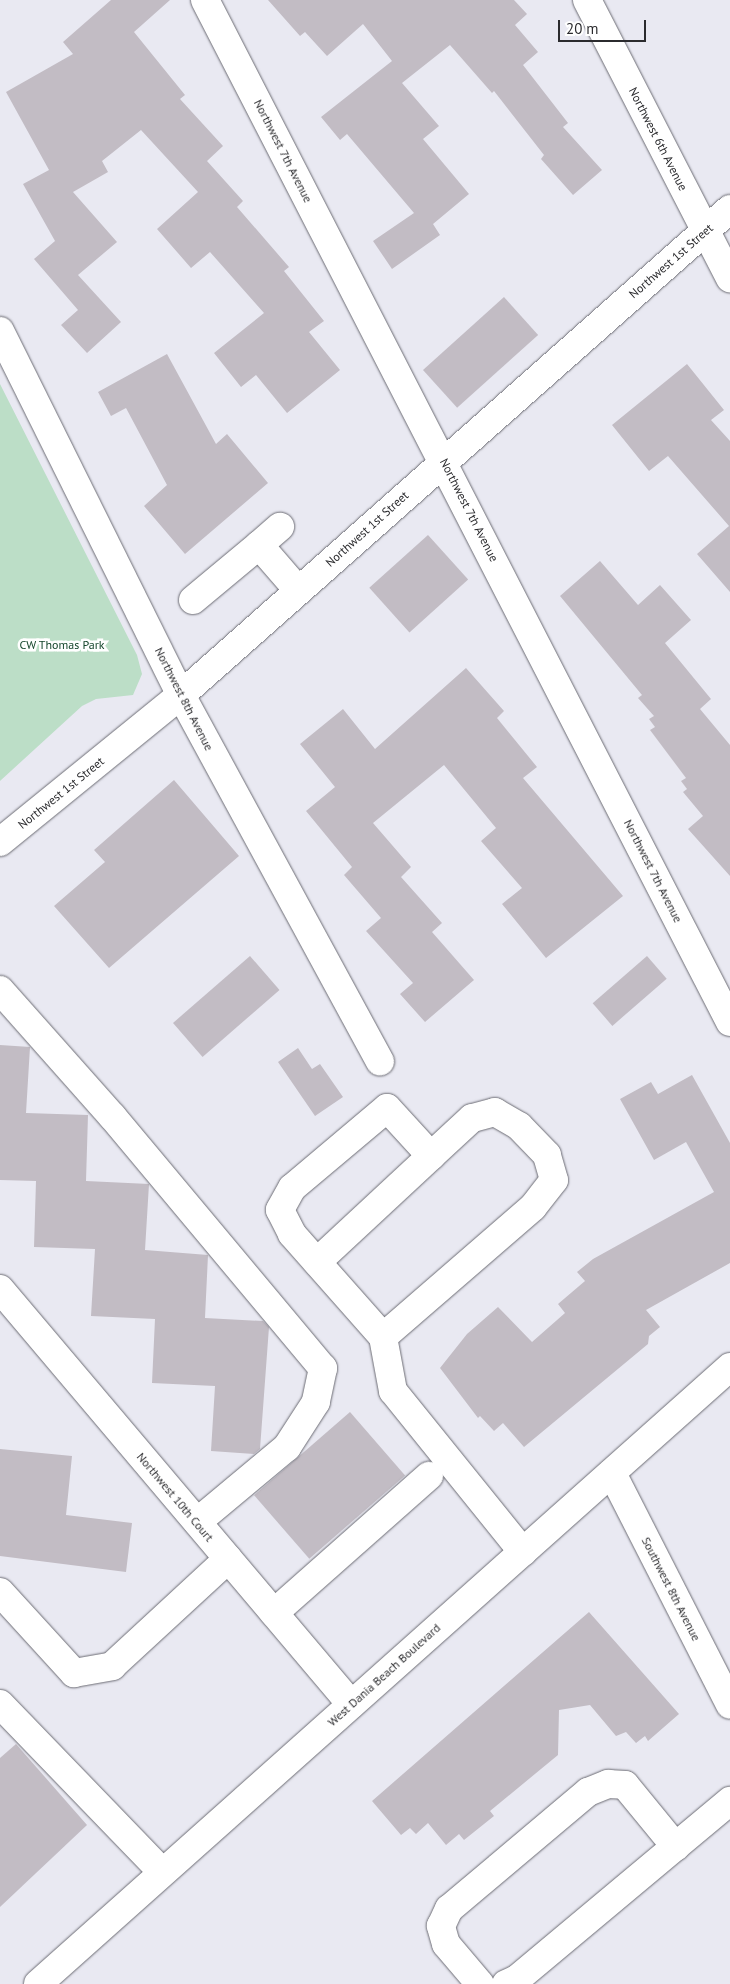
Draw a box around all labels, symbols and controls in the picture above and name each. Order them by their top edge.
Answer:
scale bar [560,10,648,42]
text: 20 m [566,19,599,38]
street label: Northwest 6th Avenue [626,85,690,193]
street label: Northwest 7th Avenue [251,97,315,205]
street label: Northwest 1st Street [626,221,716,301]
street label: Northwest 7th Avenue [437,456,501,564]
street label: Northwest 1st Street [323,488,411,570]
park label: CW Thomas Park [19,638,105,652]
street label: Northwest 8th Avenue [152,645,216,753]
street label: Northwest 1st Street [15,754,107,832]
street label: Northwest 7th Avenue [621,817,685,925]
street label: Northwest 10th Court [134,1450,216,1544]
street label: Southwest 8th Avenue [639,1535,703,1643]
street label: West Dania Beach Boulevard [325,1621,443,1729]

